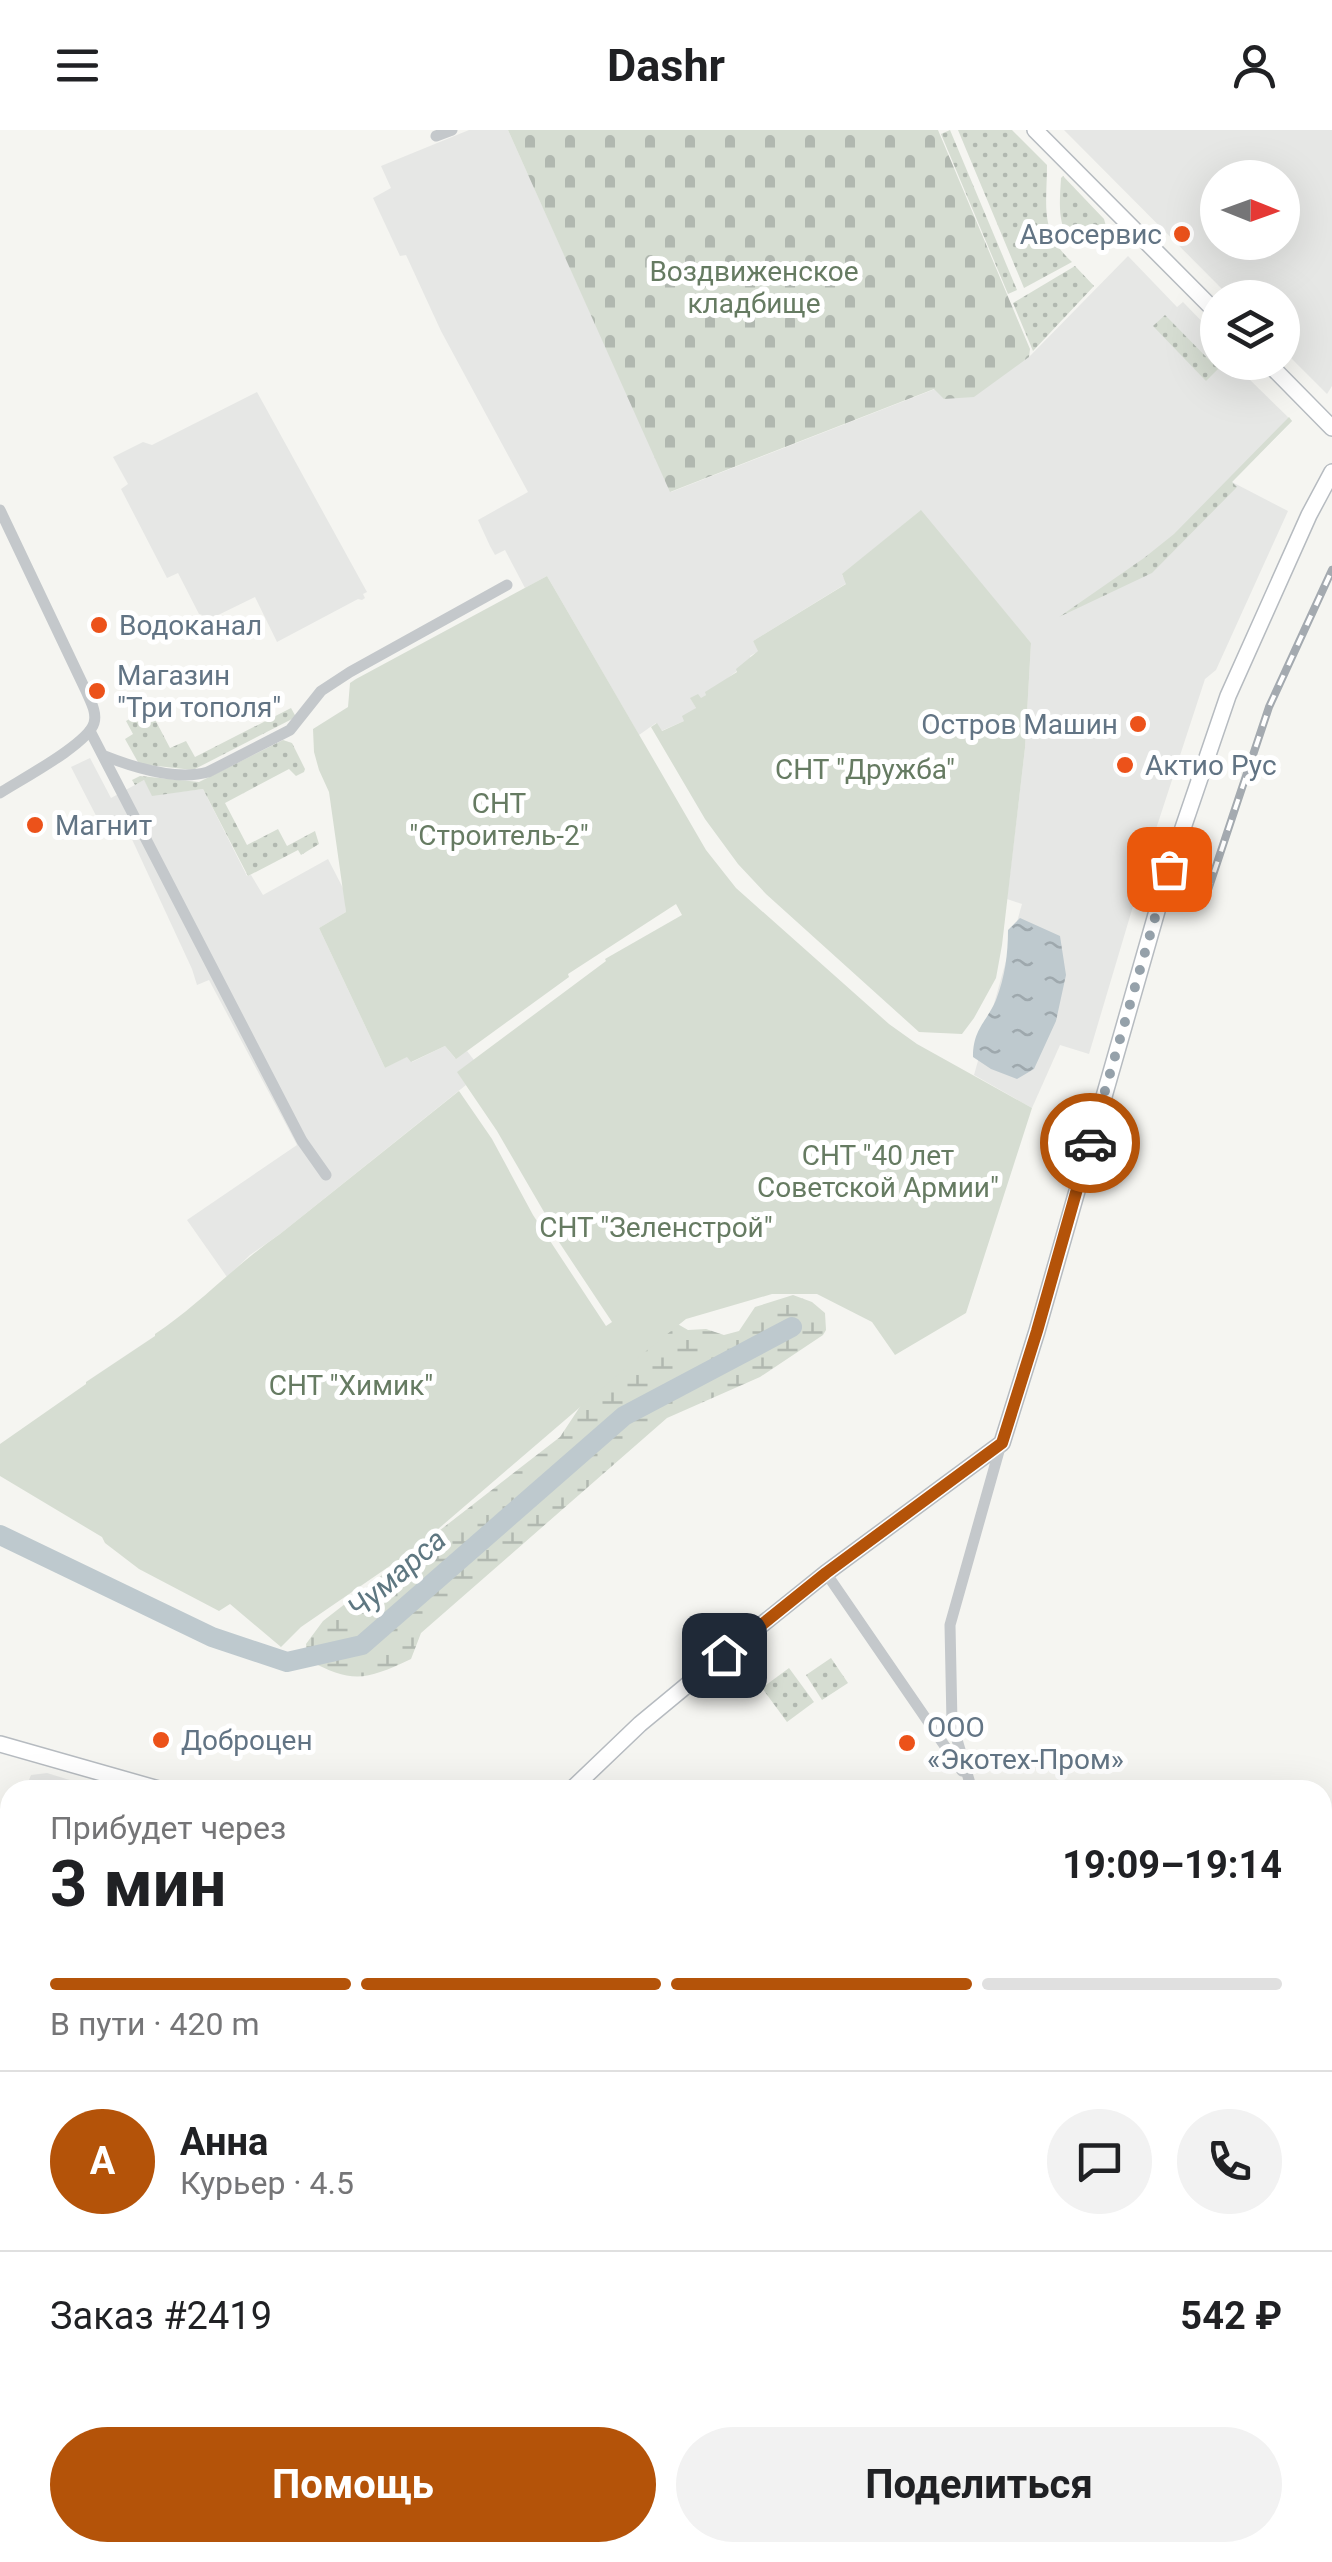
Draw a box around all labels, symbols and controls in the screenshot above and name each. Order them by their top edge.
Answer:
icon: menu [50,38,105,93]
icon: person [1227,38,1282,93]
text: Dashr [607,39,725,92]
north arrow [1200,160,1300,260]
map controls [1200,160,1300,380]
place label: Авосервис [1020,218,1162,251]
marker: Авосервис [1171,223,1193,245]
park label: Воздвиженское кладбище [649,255,859,320]
button: layers [1200,280,1300,380]
place label: Водоканал [119,609,262,642]
marker: Водоканал [88,614,110,636]
place label: Магазин "Три тополя" [117,659,281,724]
marker: Магазин "Три тополя" [86,680,108,702]
place label: Остров Машин [921,708,1118,741]
marker: Остров Машин [1127,713,1149,735]
place label: Актио Рус [1145,749,1277,782]
park label: СНТ "Дружба" [775,753,955,786]
marker: Актио Рус [1114,754,1136,776]
park label: СНТ "Строитель-2" [409,787,589,852]
place label: Магнит [55,809,152,842]
marker: Магнит [24,814,46,836]
pin [1127,827,1212,912]
icon: bag [1142,842,1197,897]
courier [1040,1093,1140,1193]
icon: car [1063,1116,1118,1171]
park label: СНТ "40 лет Советской Армии" [757,1139,999,1204]
park label: СНТ "Зеленстрой" [539,1211,773,1244]
park label: СНТ "Химик" [269,1369,433,1402]
water label: Чумарса [340,1522,453,1626]
pin [682,1613,767,1698]
icon: home [697,1628,752,1683]
place label: ООО «Экотех-Пром» [927,1711,1124,1776]
place label: Доброцен [181,1724,313,1757]
marker: Доброцен [150,1729,172,1751]
marker: ООО «Экотех-Пром» [896,1732,918,1754]
text: Прибудет через [50,1809,286,1847]
text: 19:09–19:14 [1062,1843,1282,1887]
text: 3 мин [50,1846,226,1922]
text: В пути · 420 m [50,2005,260,2043]
button: chat [1047,2109,1152,2214]
button: phone [1177,2109,1282,2214]
text: Анна [180,2120,268,2164]
text: А [90,2139,115,2183]
text: Курьер · 4.5 [180,2164,354,2202]
text: Заказ #2419 [50,2294,272,2338]
text: 542 ₽ [1180,2294,1282,2338]
button: Помощь [50,2427,656,2542]
button: Поделиться [676,2427,1282,2542]

